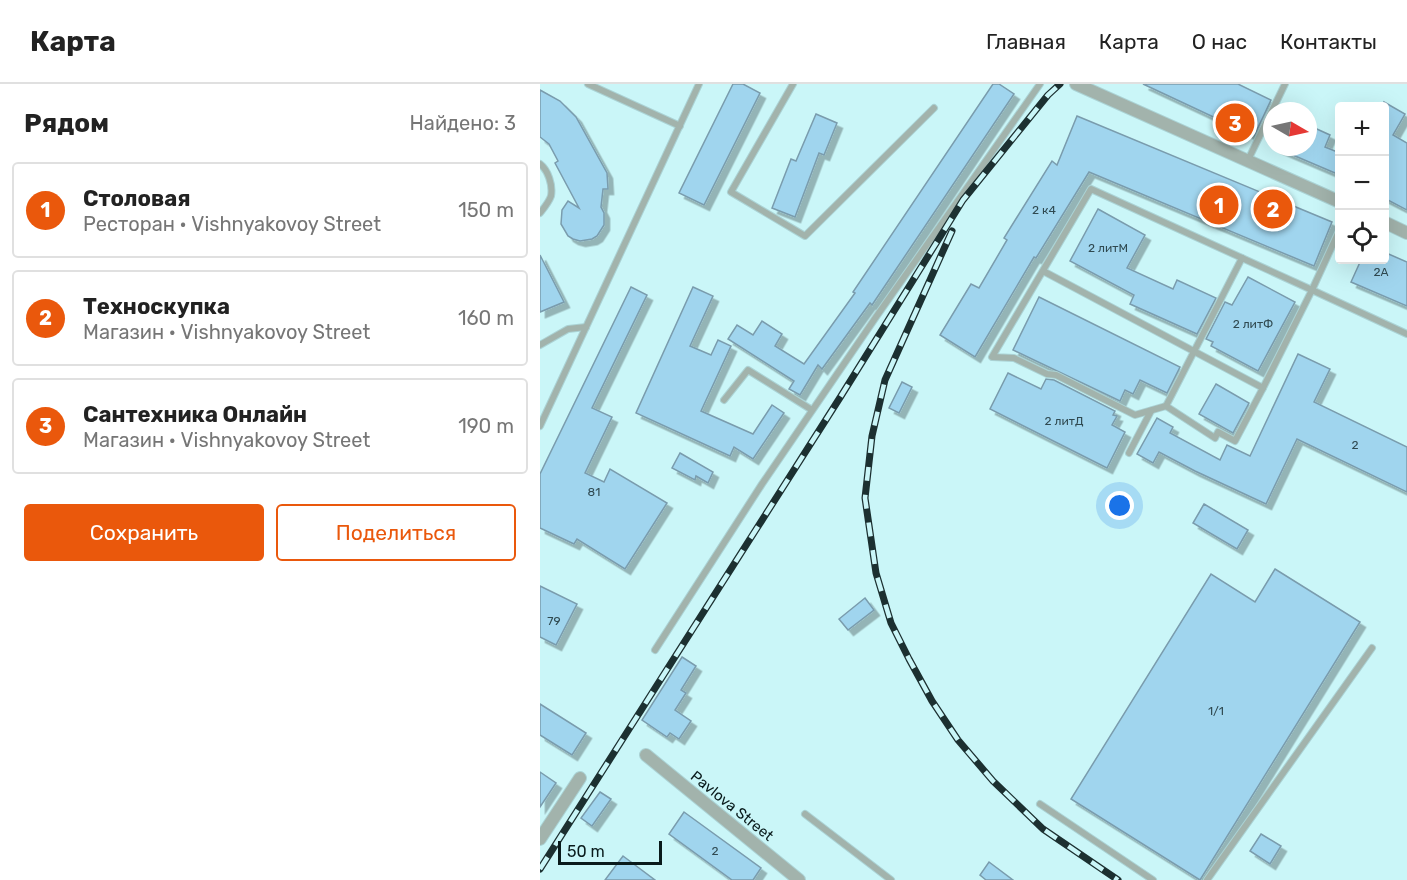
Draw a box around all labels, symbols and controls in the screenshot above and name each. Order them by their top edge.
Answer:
text: Карта [30,25,116,58]
text: Главная [986,29,1066,54]
text: Карта [1099,29,1159,54]
text: О нас [1192,29,1247,54]
text: Контакты [1280,29,1377,54]
pin: 3 [1216,100,1254,146]
north arrow [1263,102,1317,156]
map controls [1335,102,1389,264]
button: + [1335,102,1389,156]
text: Рядом [24,108,109,139]
text: Найдено: 3 [410,111,516,135]
button: − [1335,156,1389,210]
pin: 1 [1200,182,1238,228]
text: Столовая [83,185,191,212]
pin: 2 [1254,186,1292,232]
text: 1 [41,198,50,222]
text: 150 m [458,198,514,222]
house number: 2 к4 [1032,203,1056,217]
button: locate [1335,210,1389,264]
text: Ресторан · Vishnyakovoy Street [83,212,381,236]
house number: 2 литМ [1088,241,1128,255]
house number: 2А [1373,265,1389,279]
text: Техноскупка [83,293,230,320]
text: 2 [39,306,52,330]
text: 160 m [458,306,514,330]
house number: 2 литФ [1233,317,1273,331]
text: Магазин · Vishnyakovoy Street [83,320,370,344]
text: Сантехника Онлайн [83,401,307,428]
text: 3 [39,414,52,438]
text: 190 m [458,414,514,438]
house number: 2 литД [1045,414,1084,428]
text: Магазин · Vishnyakovoy Street [83,428,370,452]
house number: 2 [1351,438,1359,452]
house number: 81 [588,485,600,499]
your location [1105,491,1134,520]
button: Сохранить [24,504,264,561]
button: Поделиться [276,504,516,561]
house number: 79 [547,614,561,628]
house number: 1/1 [1208,704,1224,718]
street label: Pavlova Street [687,767,777,845]
scale bar [558,838,662,866]
text: 50 m [567,842,605,861]
house number: 2 [711,844,719,858]

